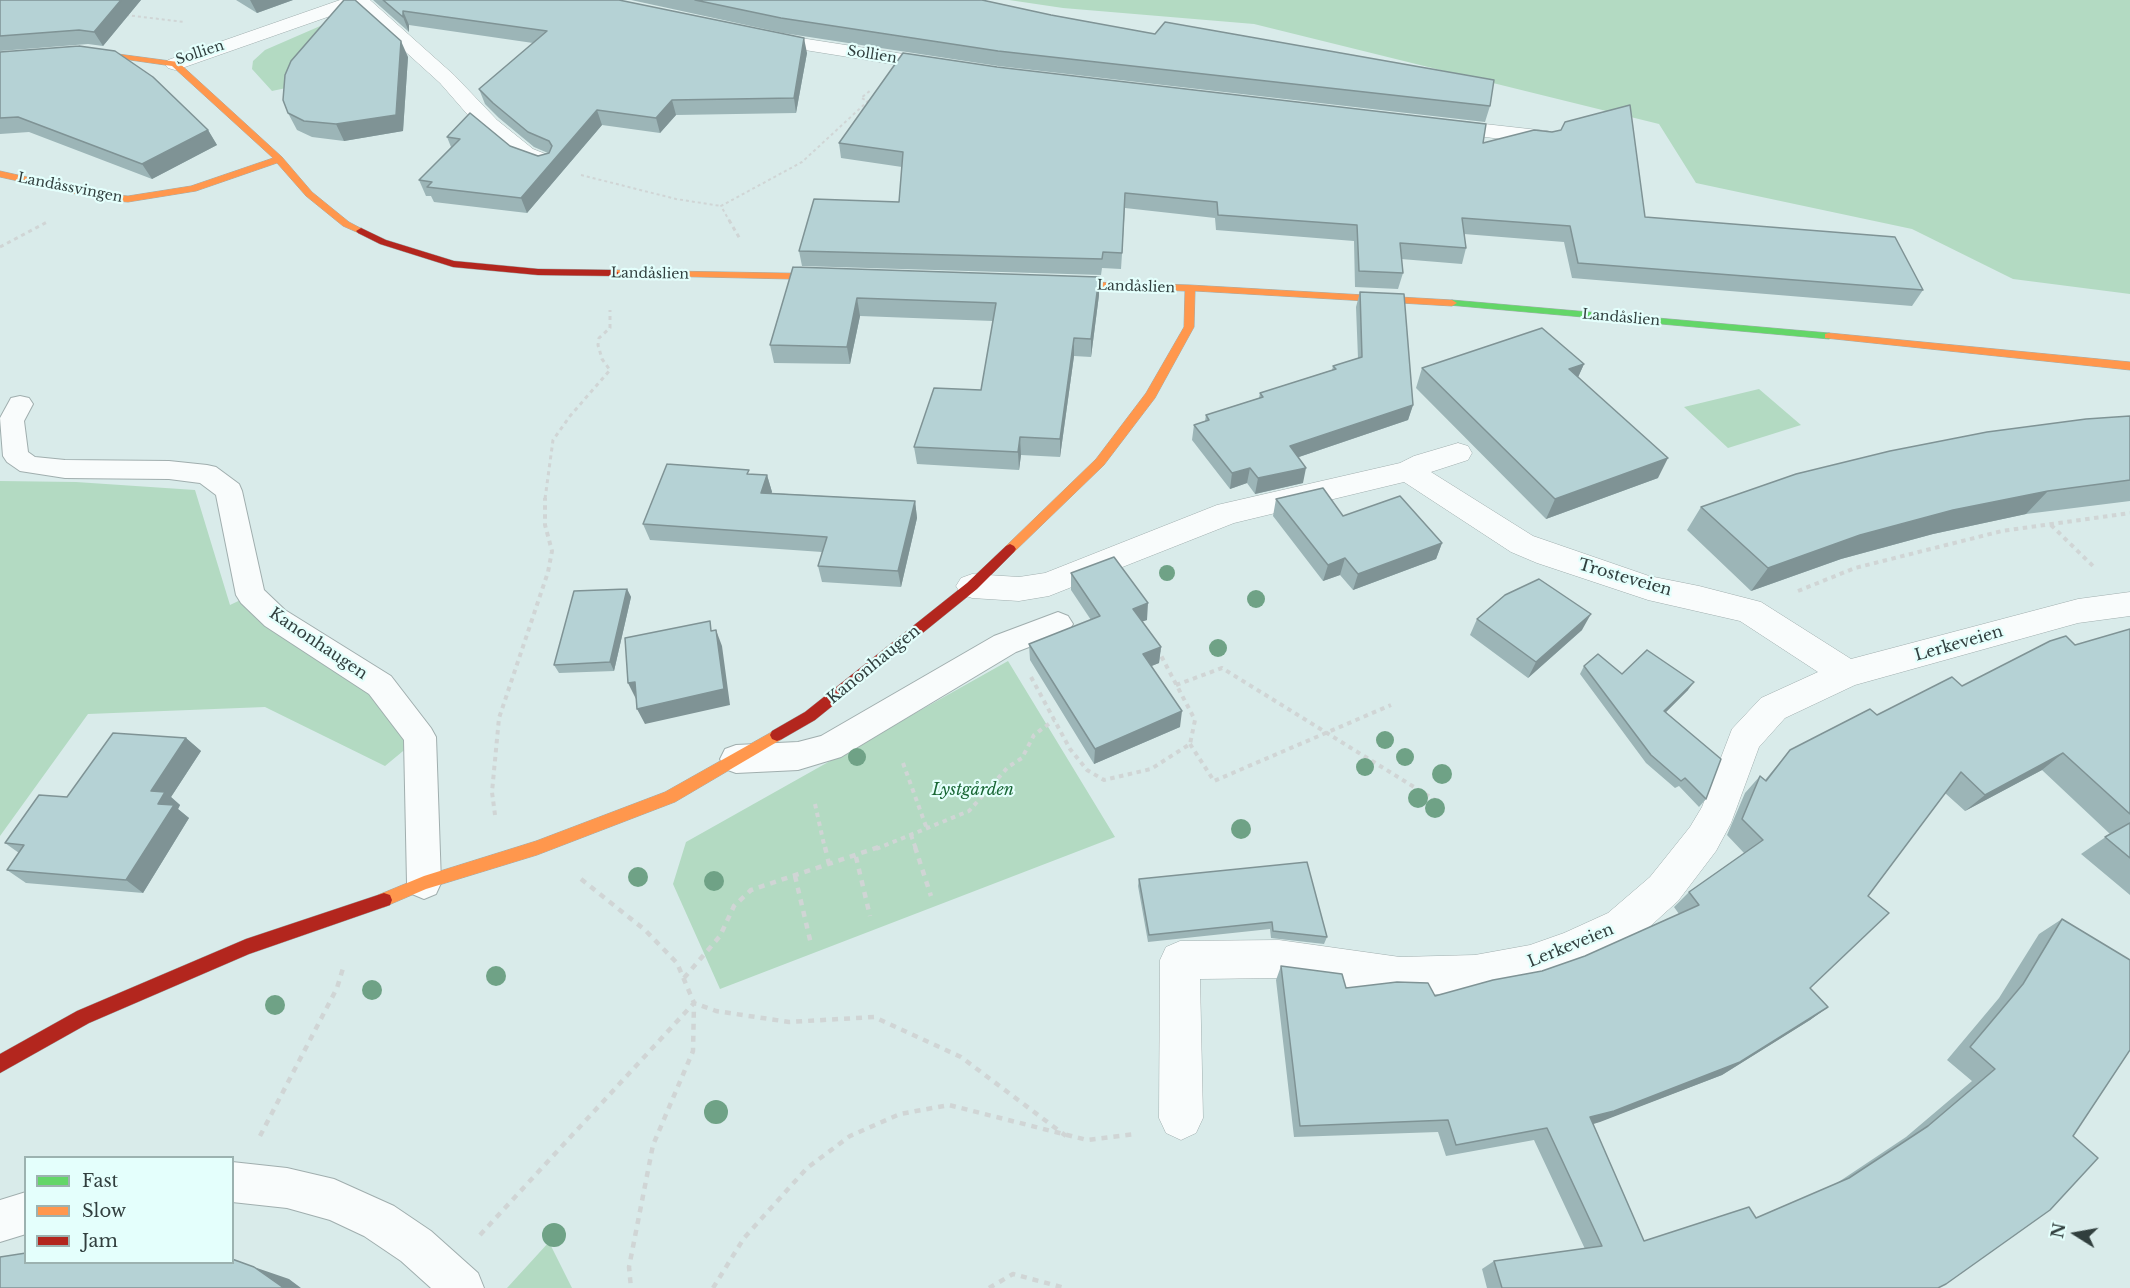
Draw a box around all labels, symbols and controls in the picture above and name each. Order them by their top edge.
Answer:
street label: Sollien [174,37,226,69]
street label: Sollien [846,43,898,67]
street label: Landåssvingen [16,170,124,206]
street label: Landåslien [611,265,689,283]
street label: Landåslien [1097,277,1175,297]
street label: Landåslien [1581,306,1661,330]
street label: Trosteveien [1576,556,1674,600]
street label: Kanonhaugen [265,604,371,684]
street label: Kanonhaugen [824,622,924,708]
street label: Lerkeveien [1913,622,2005,666]
park label: Lystgården [932,780,1014,800]
street label: Lerkeveien [1525,920,1617,972]
legend [24,1156,234,1264]
text: Fast [82,1170,118,1192]
text: Slow [82,1200,126,1222]
north arrow [2046,1204,2106,1264]
text: N [2047,1221,2070,1240]
text: Jam [82,1230,118,1252]

